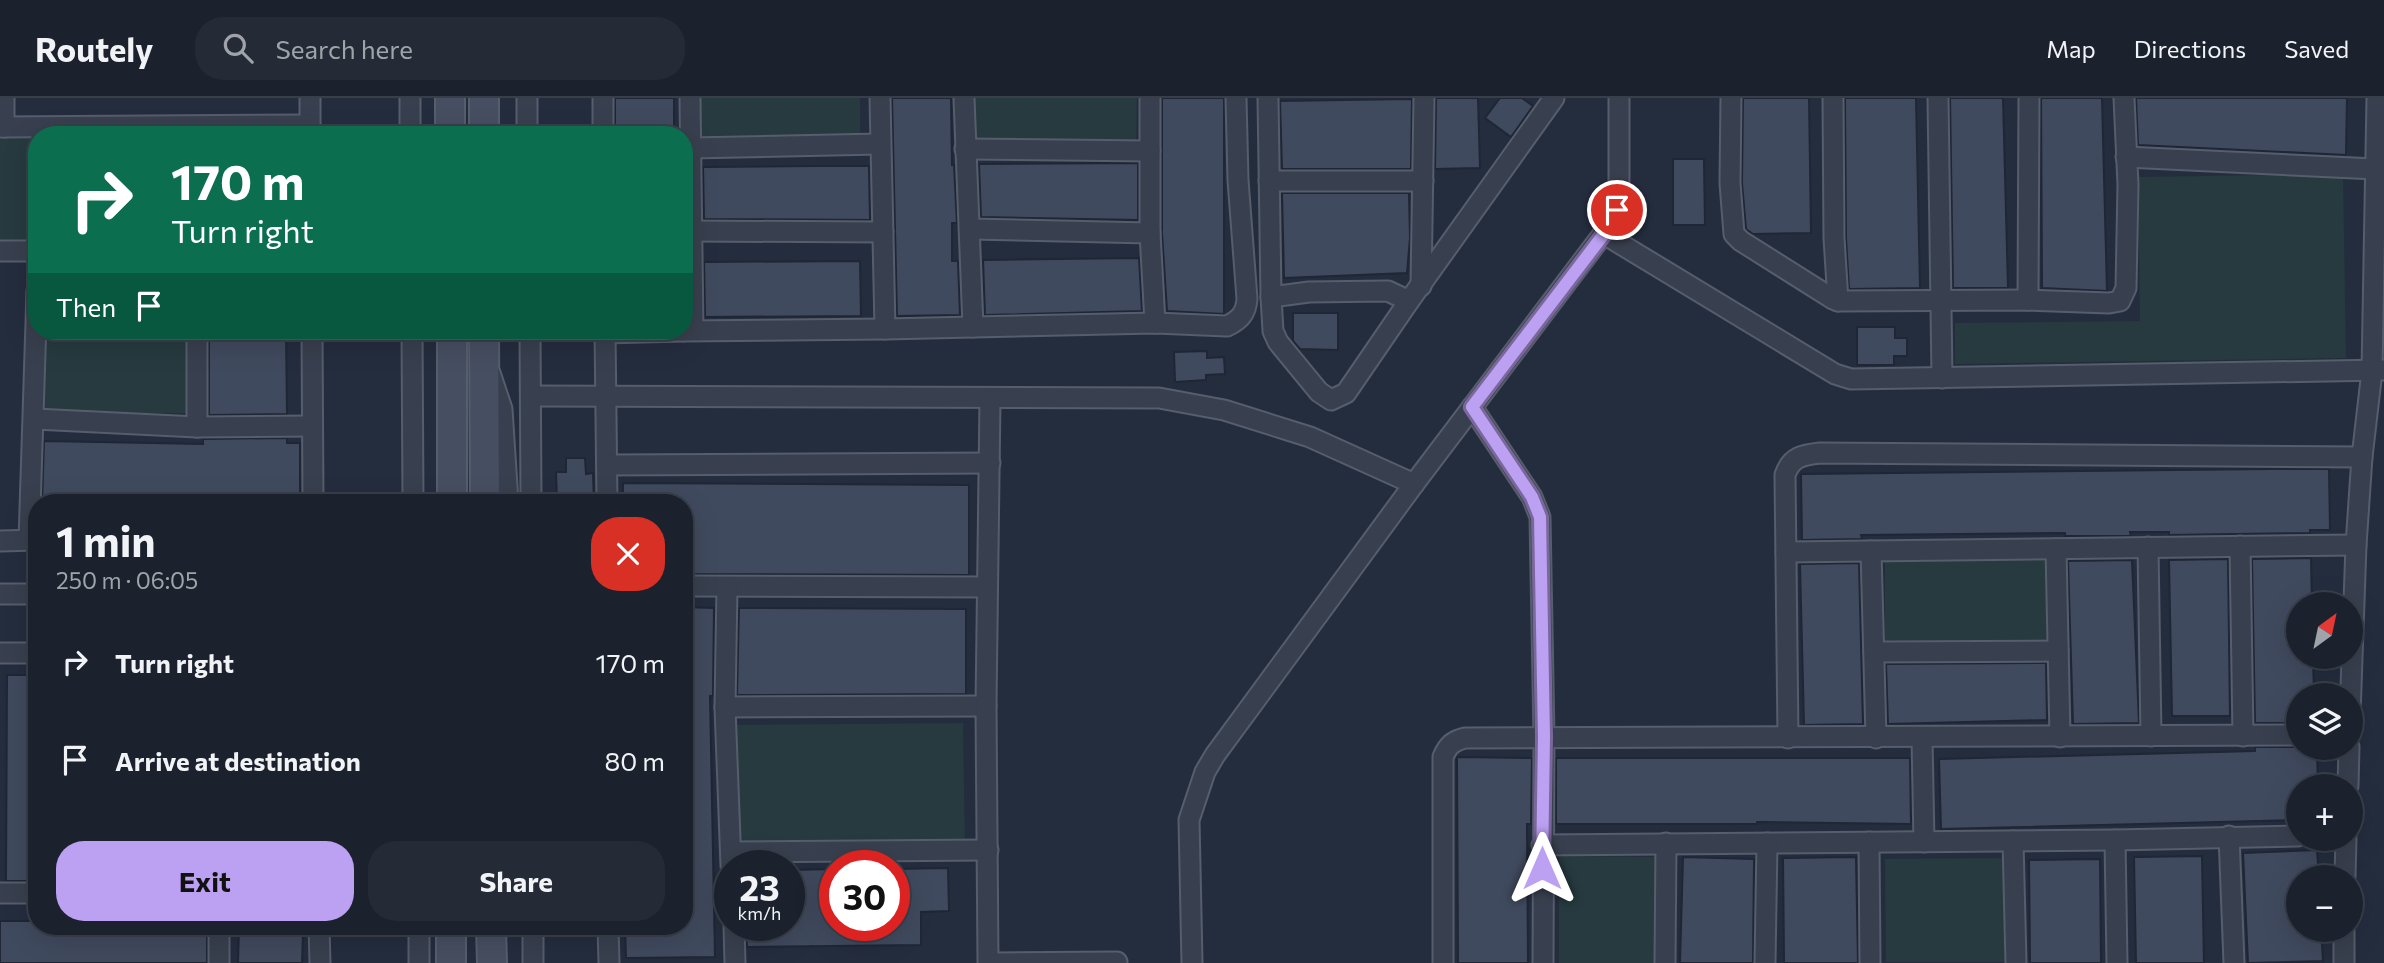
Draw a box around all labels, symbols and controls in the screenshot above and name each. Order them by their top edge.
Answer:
search box [195,17,685,80]
text: Routely [35,28,153,69]
icon: search [219,29,257,67]
text: Search here [275,33,413,64]
text: Map [2046,34,2096,63]
text: Directions [2134,34,2246,63]
text: Saved [2284,34,2349,63]
text: 170 m [171,150,304,210]
icon: right [56,154,147,245]
pin [1587,180,1647,240]
icon: arrive [1598,191,1636,229]
text: Turn right [171,210,314,250]
icon: arrive [130,287,168,325]
text: Then [56,291,116,322]
text: 1 min [56,514,156,566]
button: close [591,517,665,591]
text: 250 m · 06:05 [56,566,198,594]
north arrow [2286,592,2362,668]
map controls [2286,592,2363,942]
icon: right [56,643,94,681]
text: Turn right [115,647,234,678]
text: 170 m [596,647,665,678]
button: layers [2286,683,2363,760]
icon: arrive [56,741,94,779]
text: Arrive at destination [115,745,361,776]
text: 80 m [605,745,665,776]
button: + [2286,774,2363,851]
position arrow [1505,831,1579,905]
button: Exit [56,841,354,921]
button: Share [368,841,665,921]
speed limit sign: 30 [819,850,910,941]
text: 23 [739,865,780,908]
button: − [2286,865,2363,942]
text: km/h [738,902,781,924]

